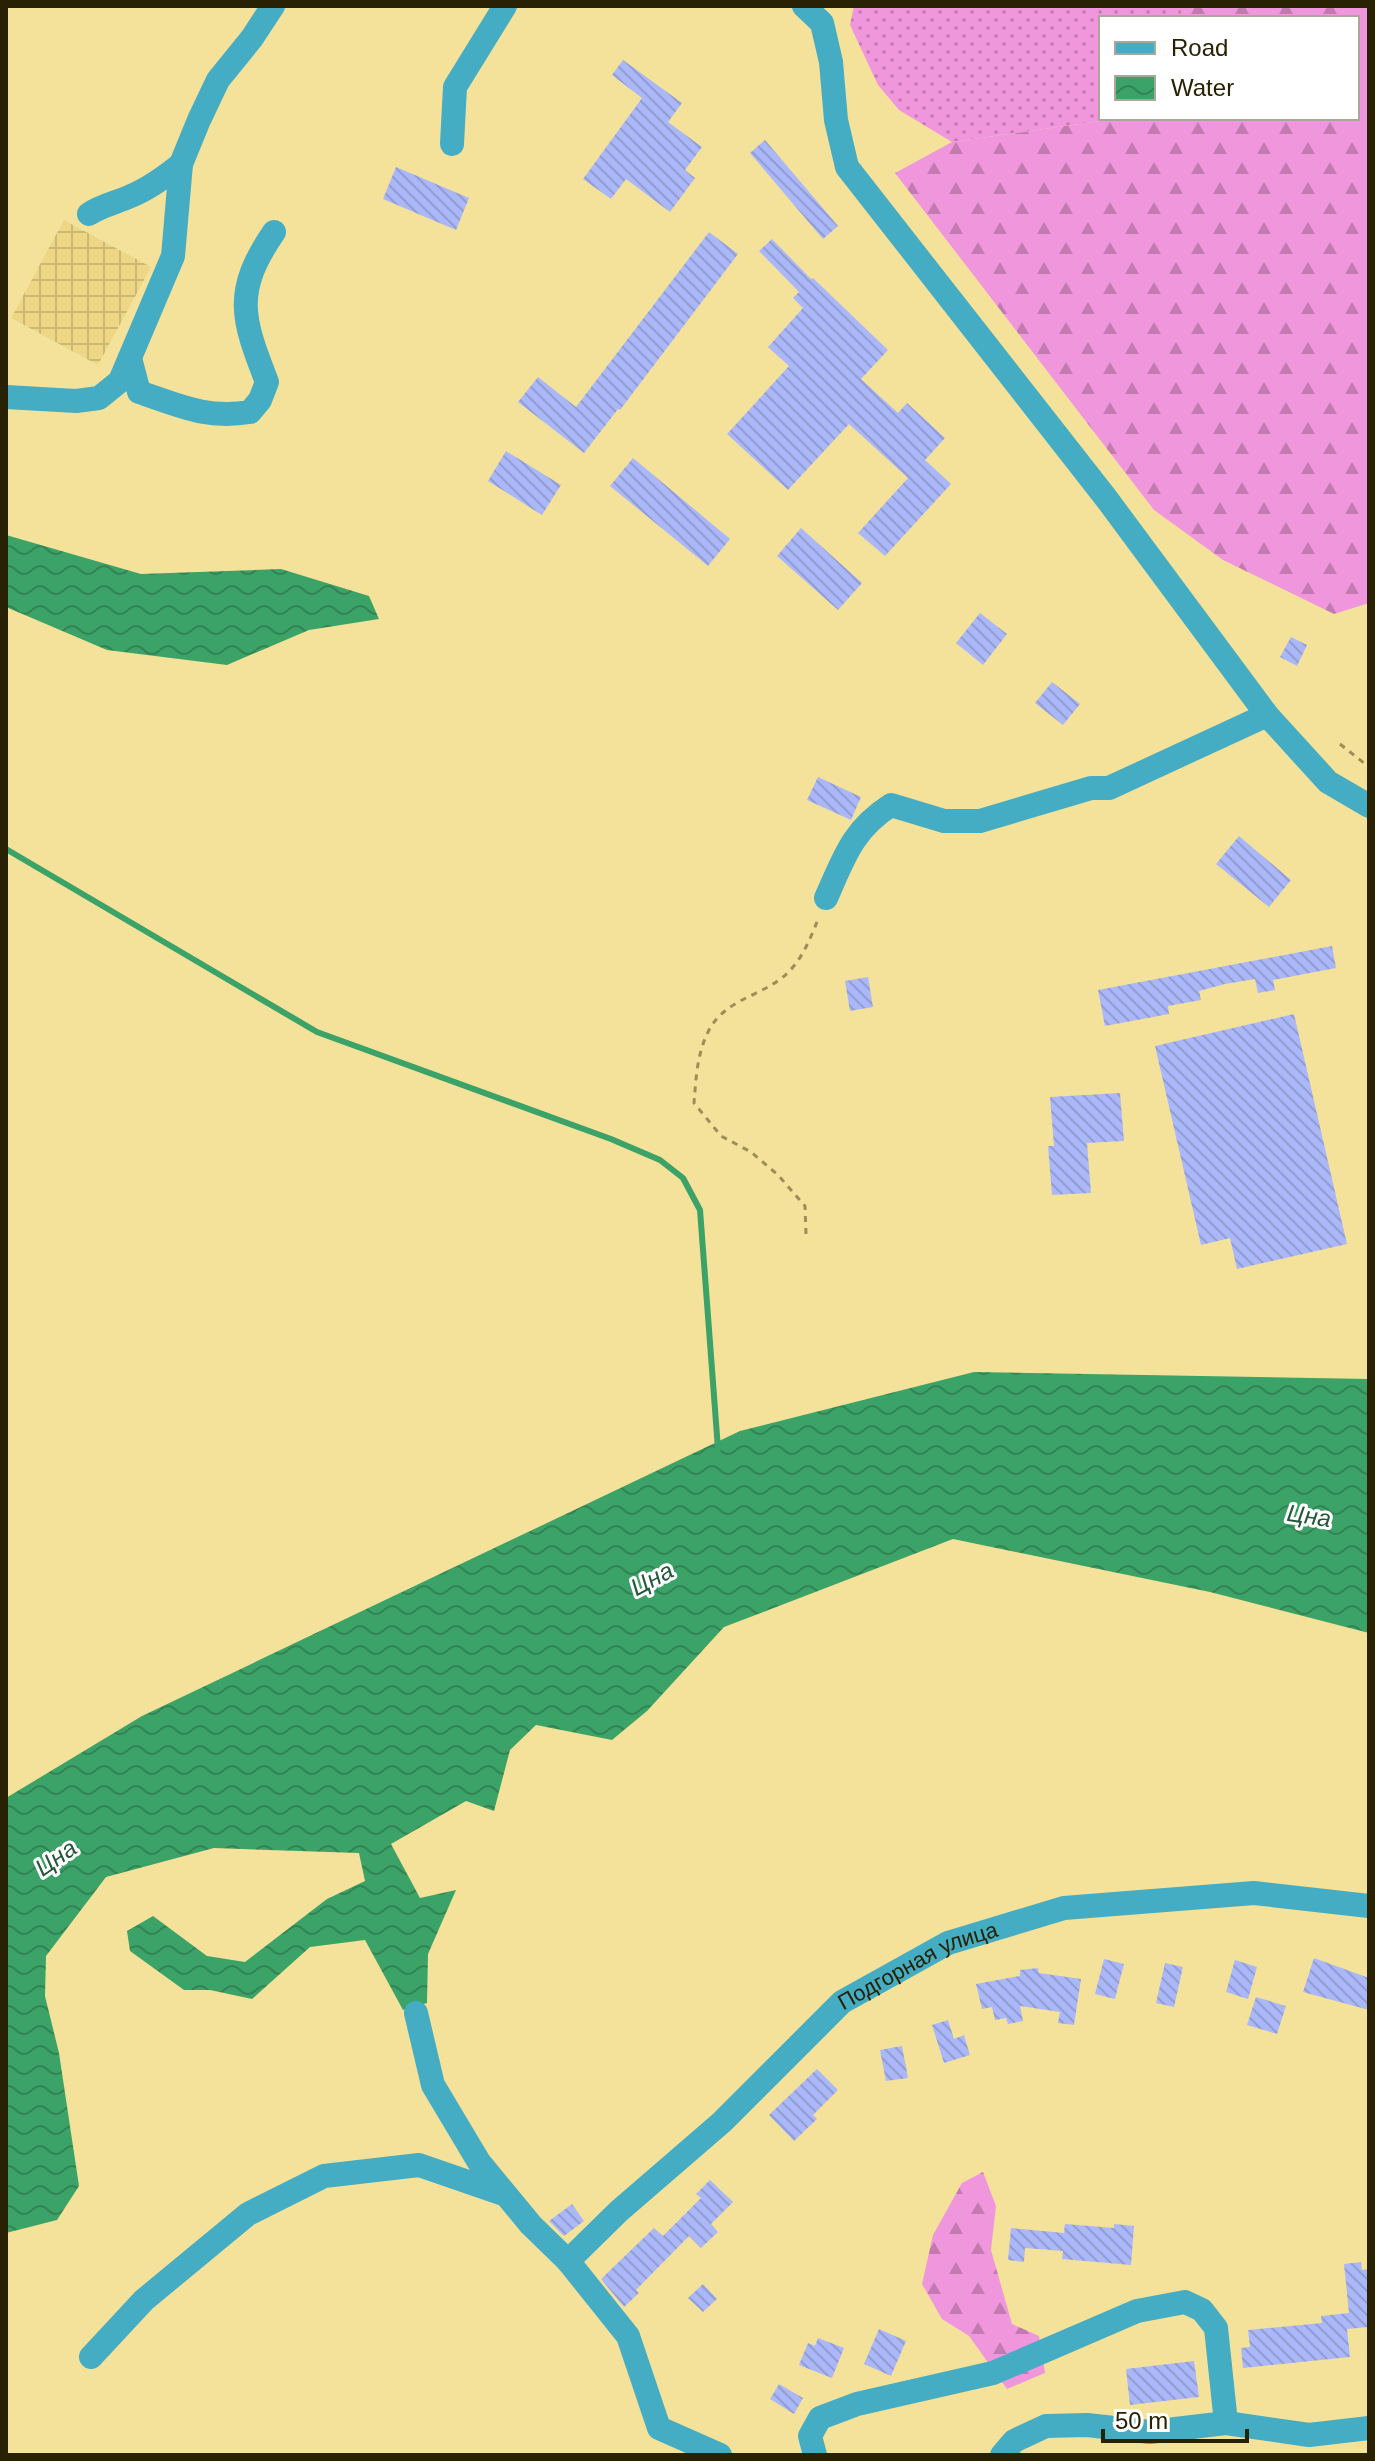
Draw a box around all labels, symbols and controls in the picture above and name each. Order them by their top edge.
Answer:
legend [1099,16,1359,120]
text: Road [1171,34,1228,61]
text: Water [1171,74,1234,101]
water label: Цна [1285,1499,1333,1532]
water label: Цна [626,1556,678,1601]
water label: Цна [30,1834,81,1881]
street label: Подгорная улица [834,1917,1001,2015]
scale bar [1103,2393,1247,2443]
text: 50 m [1115,2407,1168,2434]

